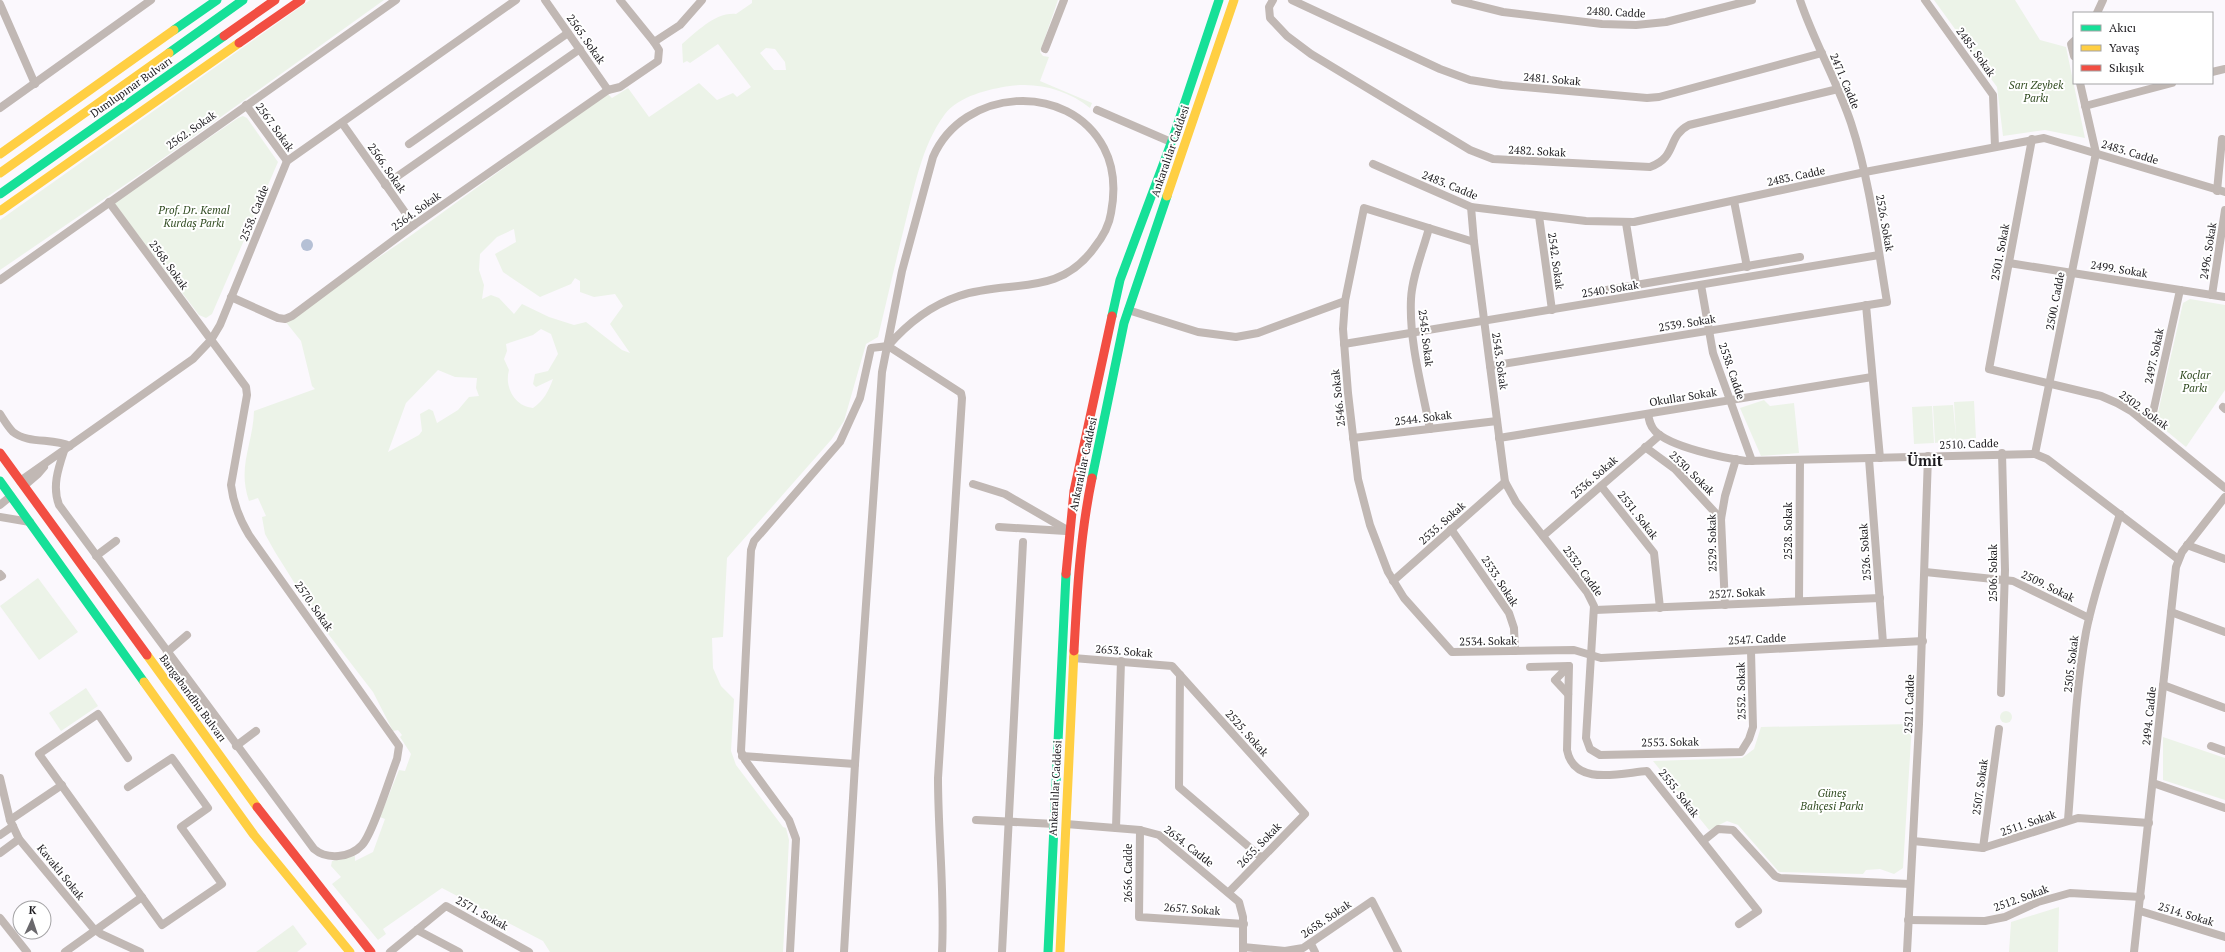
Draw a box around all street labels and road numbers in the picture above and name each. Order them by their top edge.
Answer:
street label: 2480. Cadde [1586,3,1646,21]
street label: 2565. Sokak [564,11,608,67]
street label: 2485. Sokak [1953,25,1999,80]
street label: 2471. Cadde [1827,51,1863,111]
street label: Dumlupınar Bulvarı [87,54,175,120]
street label: 2481. Sokak [1523,70,1582,89]
street label: 2567. Sokak [253,100,297,154]
street label: Ankaralılar Caddesi [1148,103,1192,199]
street label: 2562. Sokak [163,108,219,152]
street label: 2483. Cadde [2100,137,2161,167]
street label: 2566. Sokak [365,140,409,196]
street label: 2482. Sokak [1508,143,1566,160]
street label: 2483. Cadde [1766,163,1827,189]
street label: 2483. Cadde [1420,167,1480,203]
street label: 2558. Cadde [236,183,272,243]
street label: 2564. Sokak [389,188,444,234]
street label: 2526. Sokak [1873,193,1897,253]
street label: 2496. Sokak [2197,221,2219,281]
street label: 2501. Sokak [1988,222,2012,282]
street label: 2542. Sokak [1545,231,1567,291]
street label: 2568. Sokak [146,238,192,293]
street label: 2499. Sokak [2089,258,2149,280]
street label: 2500. Cadde [2042,270,2068,331]
street label: 2540. Sokak [1580,278,1640,300]
street label: 2545. Sokak [1416,309,1436,368]
street label: 2539. Sokak [1657,312,1717,334]
street label: 2497. Sokak [2141,327,2167,385]
street label: 2543. Sokak [1489,331,1511,391]
street label: 2538. Cadde [1716,341,1748,402]
street label: 2546. Sokak [1328,368,1348,427]
street label: Okullar Sokak [1648,385,1718,409]
street label: 2502. Sokak [2117,387,2172,433]
street label: 2544. Sokak [1394,408,1453,428]
street label: Ankaralılar Caddesi [1066,416,1100,512]
street label: 2510. Cadde [1939,436,1999,452]
street label: 2530. Sokak [1666,448,1718,498]
street label: 2536. Sokak [1568,453,1621,501]
street label: 2531. Sokak [1615,488,1661,542]
street label: 2535. Sokak [1416,498,1468,547]
street label: 2528. Sokak [1781,502,1795,560]
street label: 2529. Sokak [1704,514,1720,572]
street label: 2526. Sokak [1856,522,1874,581]
street label: 2532. Cadde [1560,543,1606,599]
street label: 2506. Sokak [1986,544,2000,602]
street label: 2533. Sokak [1478,553,1522,609]
street label: 2509. Sokak [2019,567,2077,605]
street label: 2570. Sokak [292,578,336,634]
street label: 2527. Sokak [1708,585,1766,601]
street label: 2547. Cadde [1728,630,1787,648]
street label: 2534. Sokak [1459,633,1517,649]
street label: 2505. Sokak [2061,634,2081,693]
street label: 2653. Sokak [1095,642,1154,661]
street label: Bangabandhu Bulvarı [157,651,229,745]
street label: 2552. Sokak [1733,662,1749,720]
street label: 2521. Cadde [1901,674,1917,734]
street label: 2494. Cadde [2139,685,2159,746]
street label: 2525. Sokak [1223,707,1272,759]
street label: 2553. Sokak [1641,734,1699,750]
street label: Ankaralılar Caddesi [1045,740,1065,836]
street label: 2507. Sokak [1969,758,1991,816]
street label: 2555. Sokak [1656,766,1702,820]
street label: 2511. Sokak [1998,807,2058,839]
street label: 2655. Sokak [1234,819,1284,871]
street label: 2654. Cadde [1161,822,1217,870]
street label: Kavaklı Sokak [34,841,88,903]
street label: 2656. Cadde [1121,843,1135,903]
street label: 2512. Sokak [1992,881,2051,914]
street label: 2571. Sokak [453,893,511,933]
street label: 2658. Sokak [1298,897,1354,941]
street label: 2514. Sokak [2156,899,2216,929]
street label: 2657. Sokak [1163,900,1221,918]

